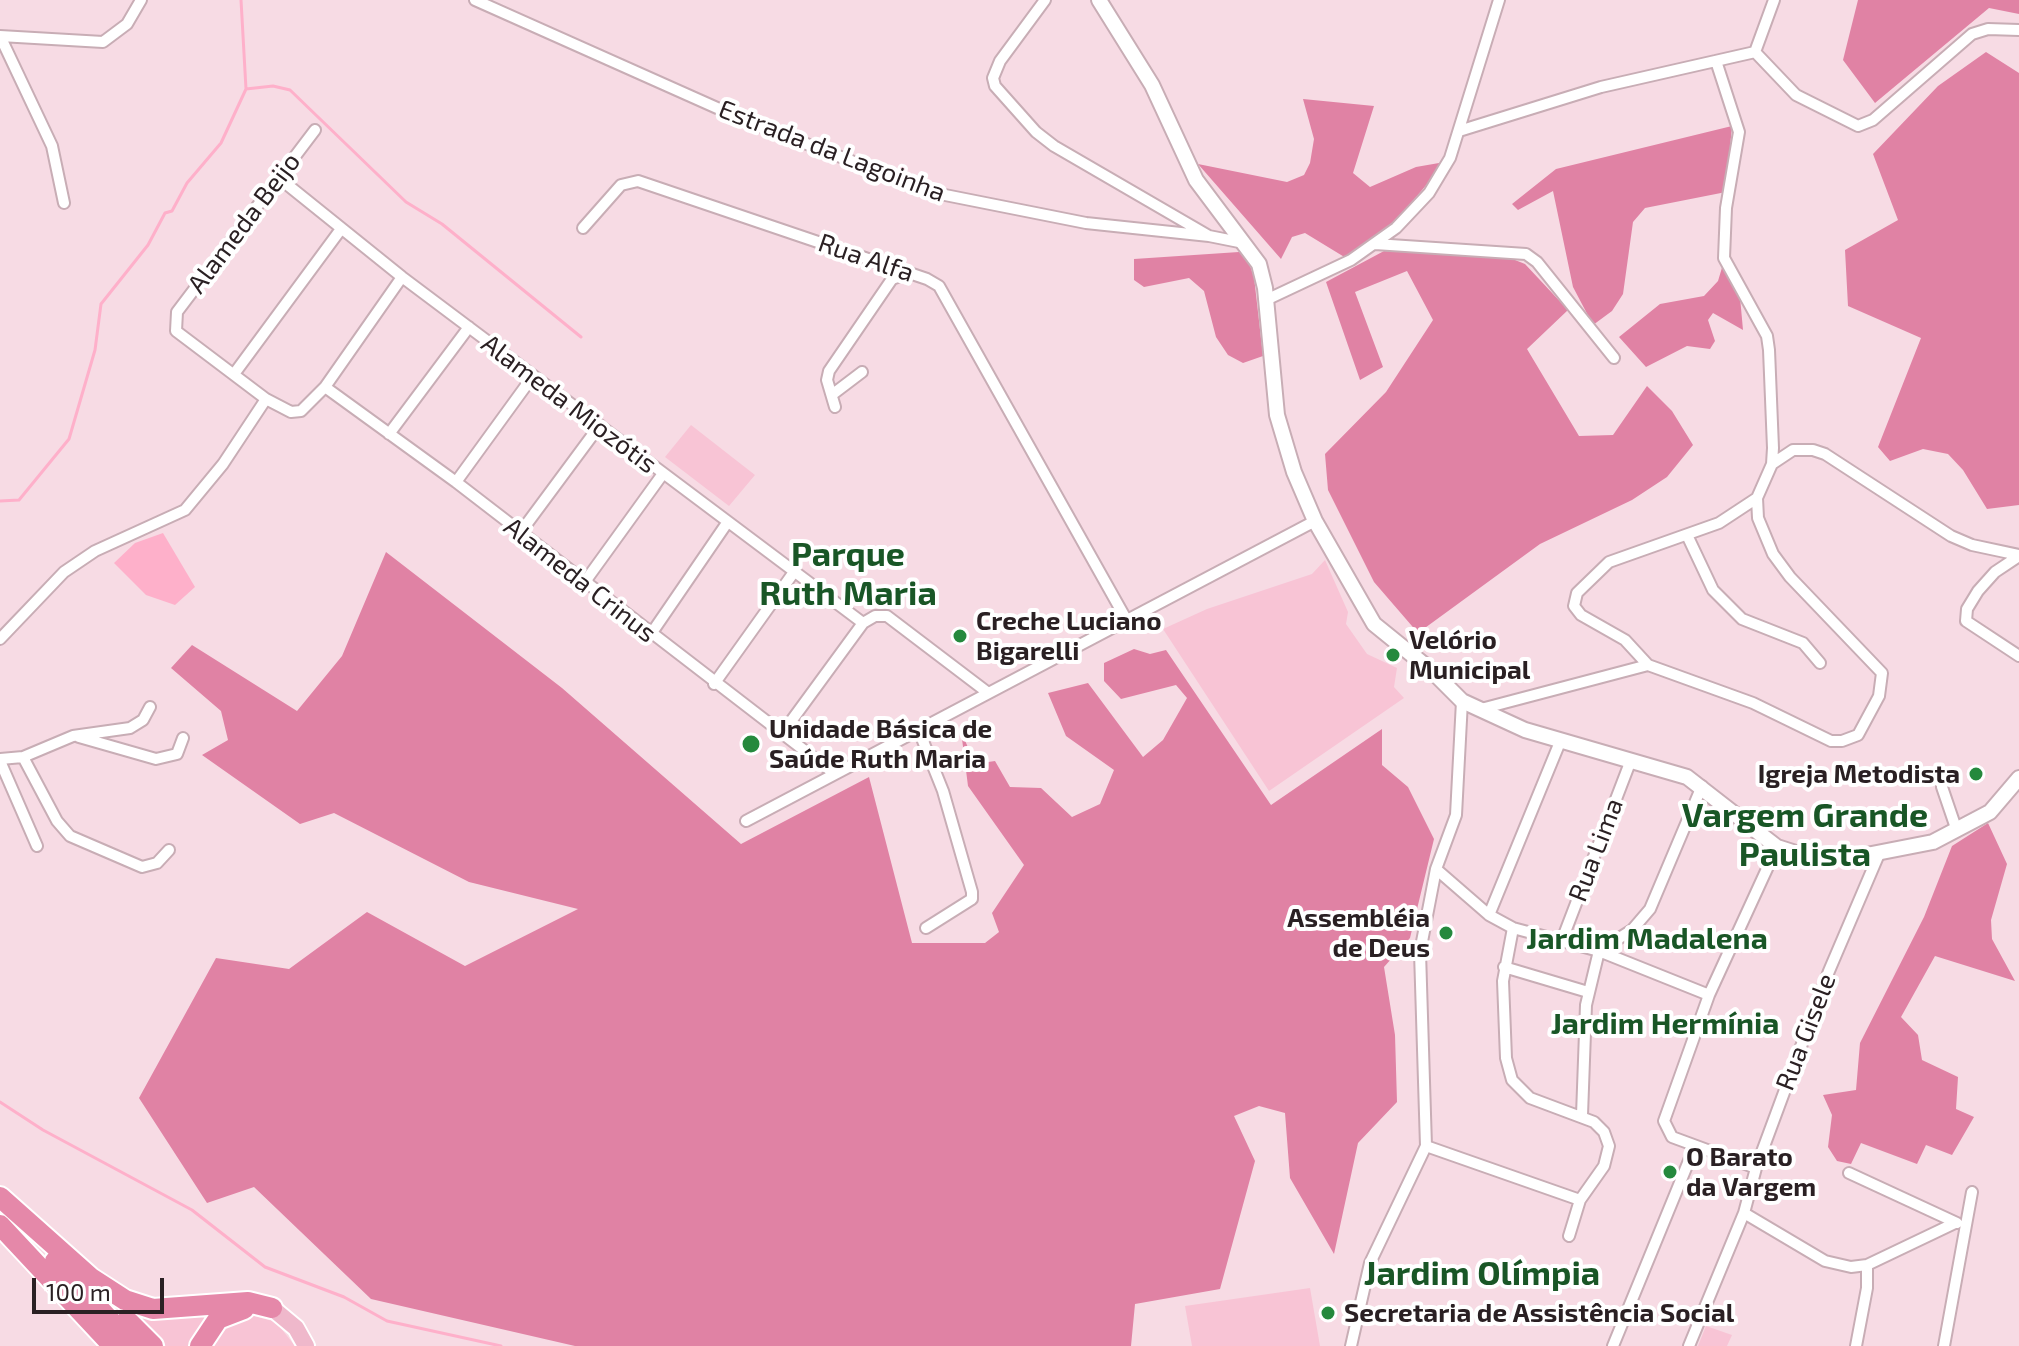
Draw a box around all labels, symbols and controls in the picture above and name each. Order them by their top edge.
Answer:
street label: Estrada da Lagoinha [714,93,950,209]
street label: Alameda Beijo [181,147,307,299]
street label: Rua Alfa [814,227,918,289]
street label: Alameda Miozótis [475,328,663,480]
street label: Alameda Crinus [498,511,662,649]
district label: Parque Ruth Maria [759,535,937,614]
place label: Creche Luciano Bigarelli [976,605,1162,666]
place label: Velório Municipal [1409,624,1530,686]
marker: Creche Luciano Bigarelli [951,627,969,645]
marker: Velório Municipal [1384,646,1402,664]
place label: Unidade Básica de Saúde Ruth Maria [769,713,992,774]
marker: Unidade Básica de Saúde Ruth Maria [740,733,762,755]
place label: Igreja Metodista [1758,758,1960,790]
marker: Igreja Metodista [1967,765,1985,783]
street label: Rua Lima [1562,794,1630,906]
district label: Vargem Grande Paulista [1682,796,1928,876]
place label: Assembléia de Deus [1287,902,1430,964]
district label: Jardim Madalena [1526,921,1768,957]
marker: Assembléia de Deus [1437,924,1455,942]
street label: Rua Gisele [1769,969,1843,1095]
district label: Jardim Hermínia [1551,1006,1779,1042]
place label: O Barato da Vargem [1686,1141,1816,1202]
marker: O Barato da Vargem [1661,1163,1679,1181]
district label: Jardim Olímpia [1364,1254,1600,1294]
scale bar [36,1262,168,1312]
text: 100 m [46,1277,111,1306]
place label: Secretaria de Assistência Social [1344,1297,1734,1329]
marker: Secretaria de Assistência Social [1319,1304,1337,1322]

